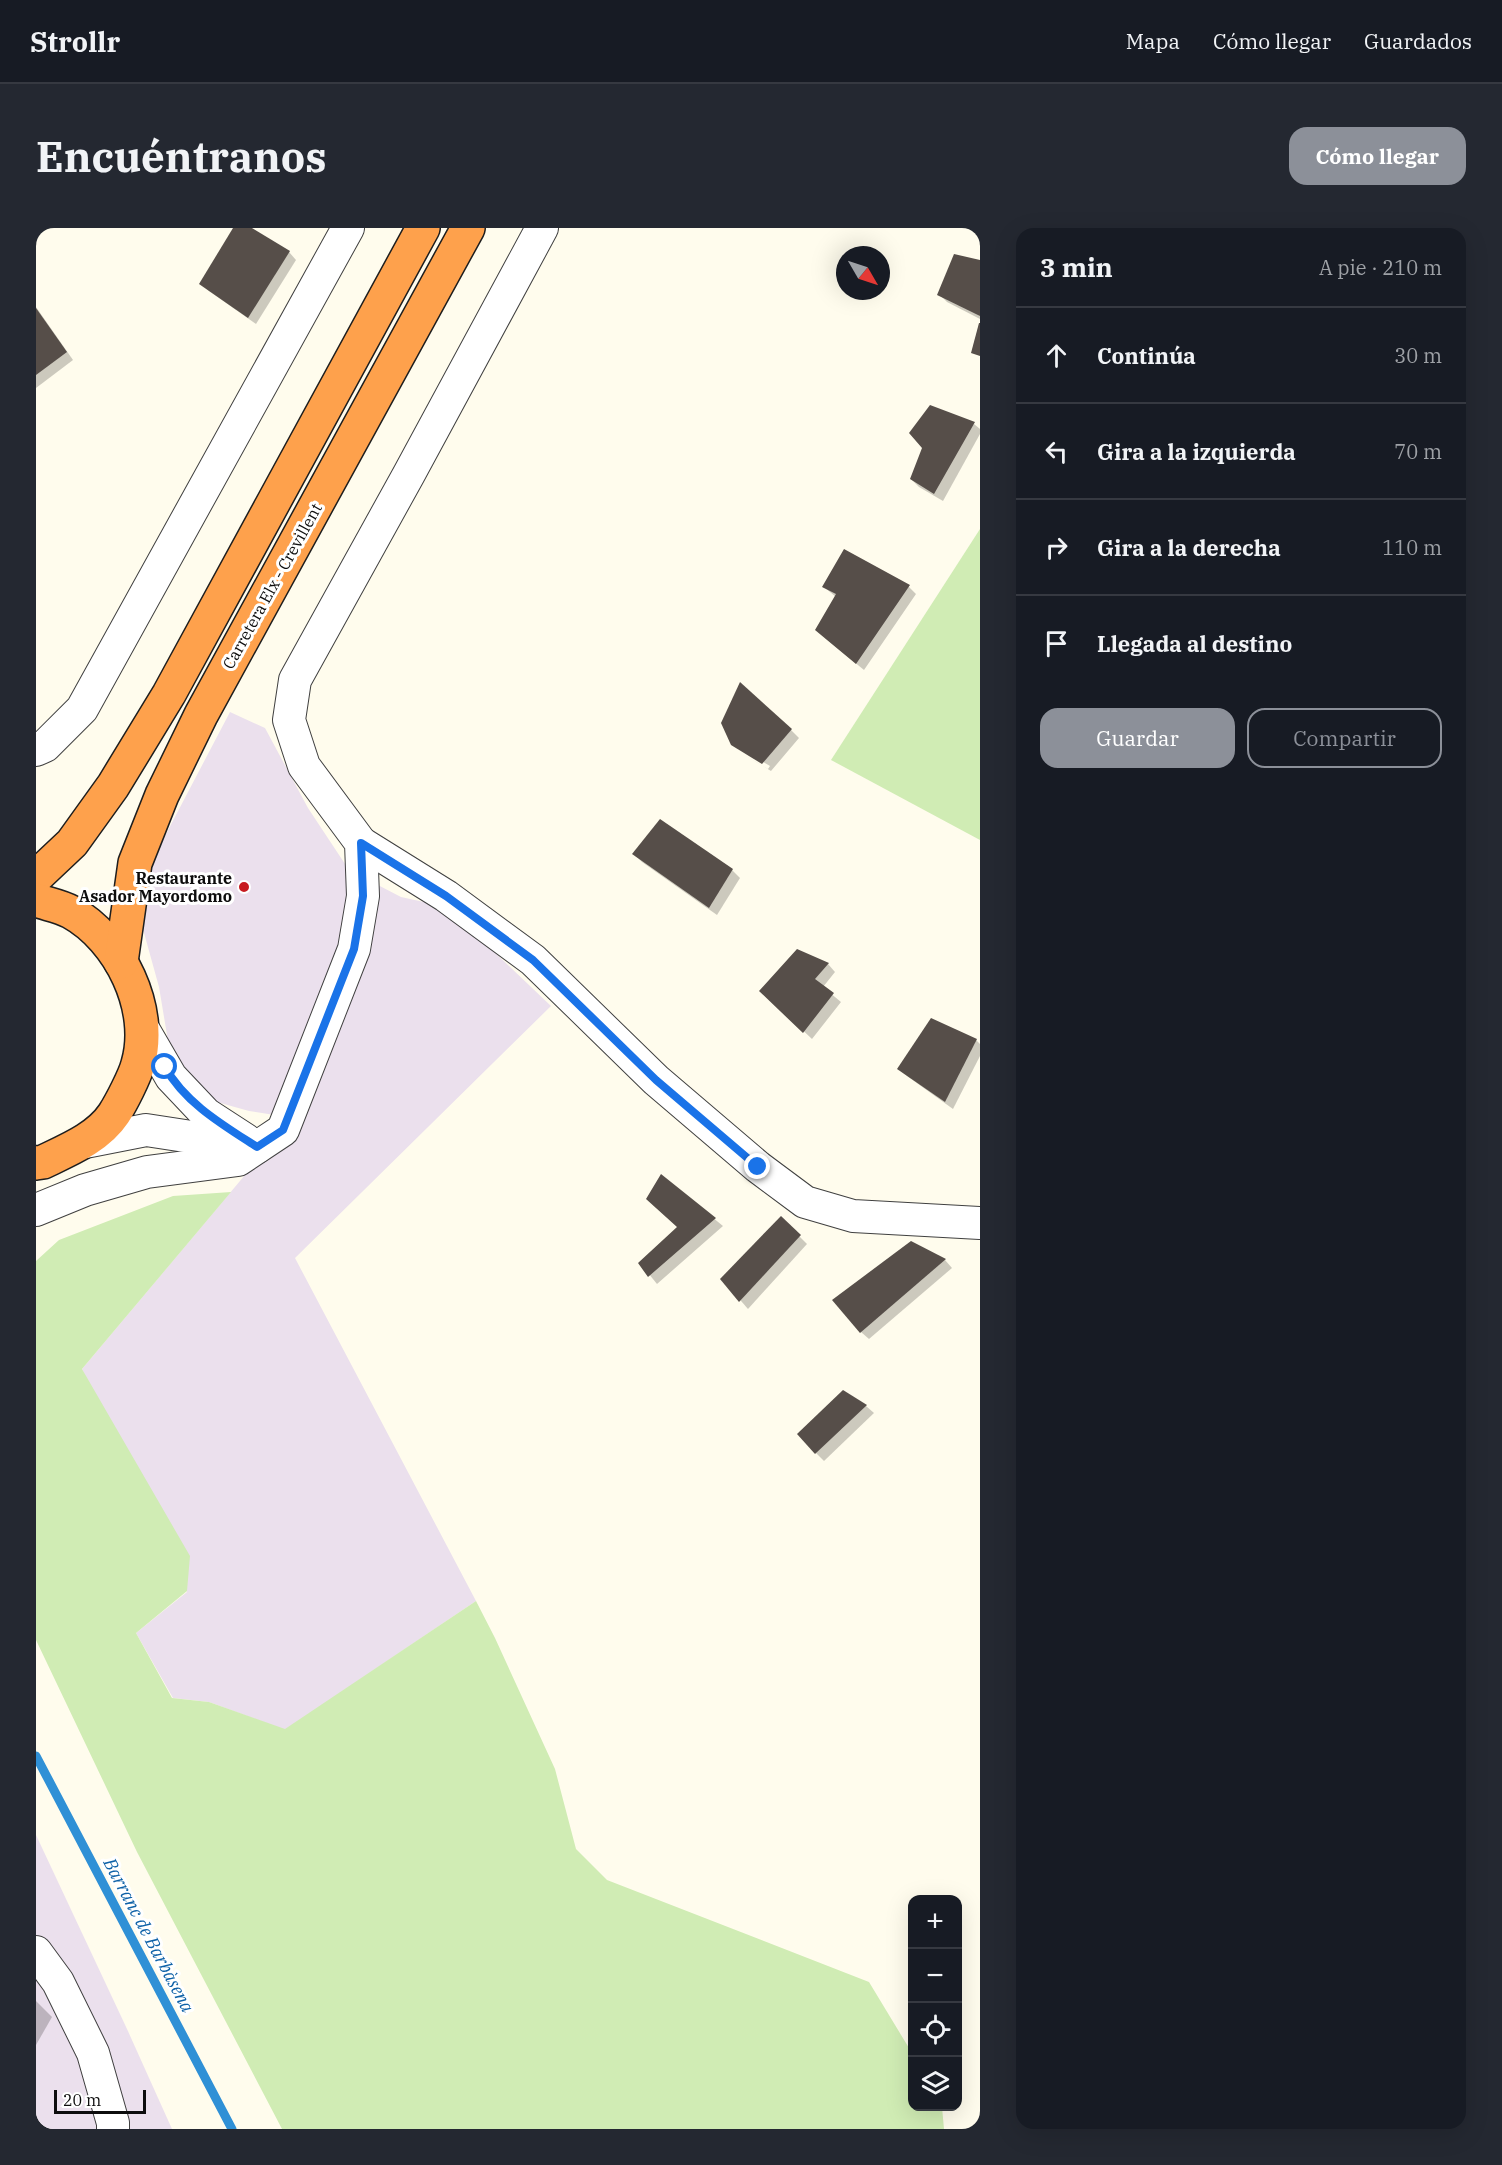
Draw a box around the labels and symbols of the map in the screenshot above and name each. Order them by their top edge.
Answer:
north arrow [836,246,890,300]
street label: Carretera Elx - Crevillent [218,499,326,672]
place label: Restaurante Asador Mayordomo [79,868,232,906]
marker: Restaurante Asador Mayordomo [237,880,251,894]
route start [151,1053,177,1079]
route end [744,1153,770,1179]
water label: Barranc de Barbàsena [98,1853,200,2016]
scale bar [54,2087,146,2114]

